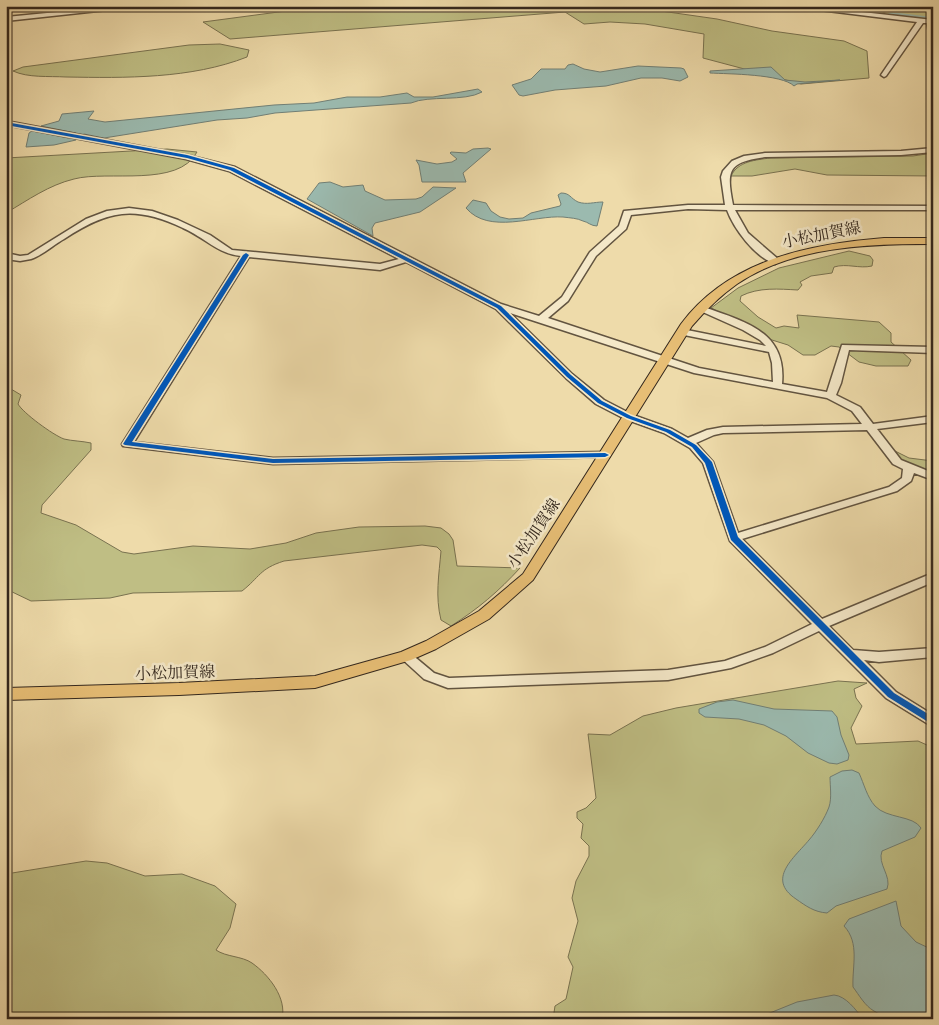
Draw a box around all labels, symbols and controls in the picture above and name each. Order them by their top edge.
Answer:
street label: 小松加賀線 [780,217,863,253]
street label: 小松加賀線 [502,494,565,573]
street label: 小松加賀線 [135,661,215,685]

